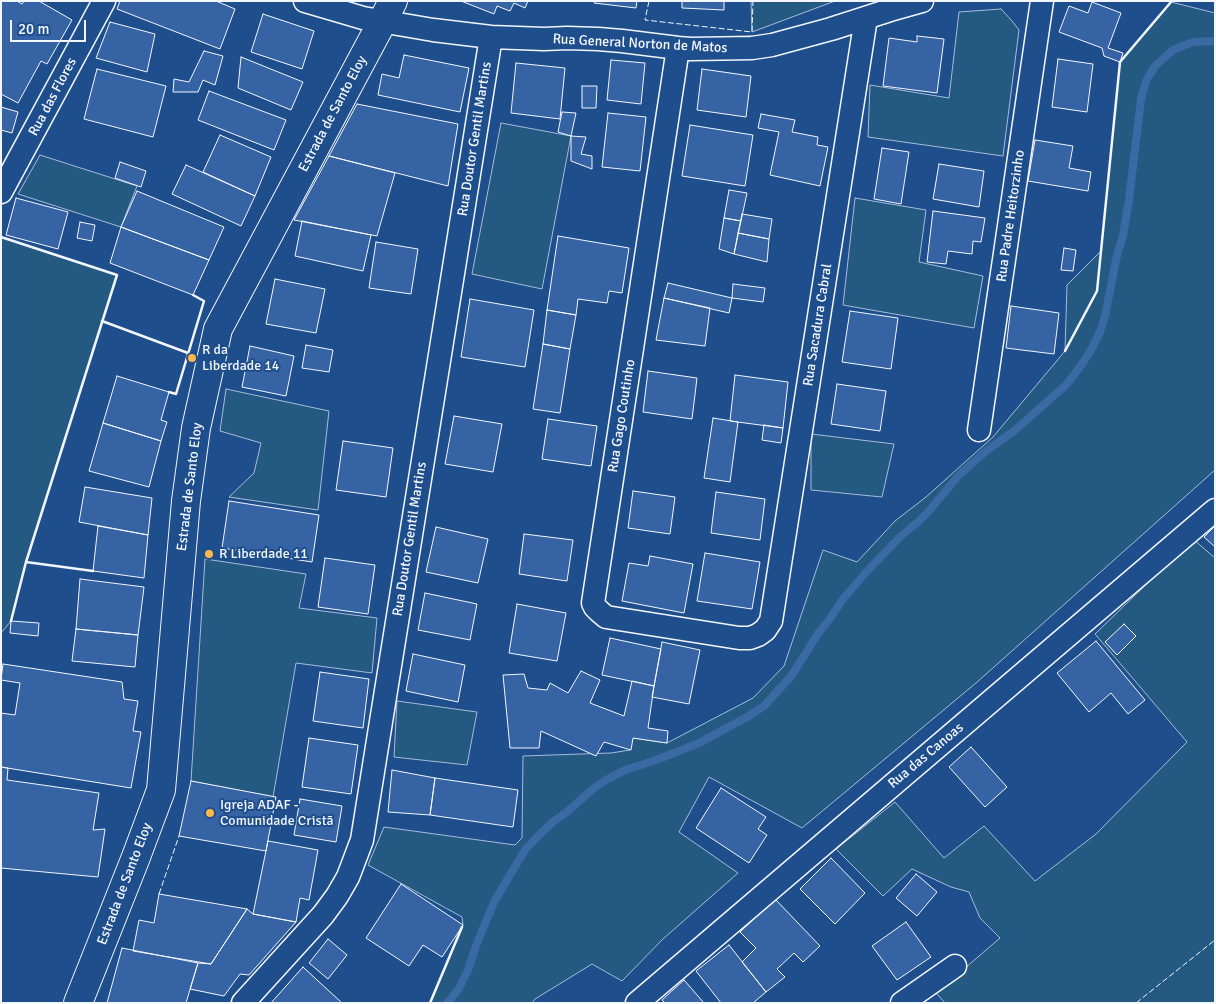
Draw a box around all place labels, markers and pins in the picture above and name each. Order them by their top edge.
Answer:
place label: R da Liberdade 14 [202,342,279,374]
marker: R da Liberdade 14 [186,352,198,364]
place label: R Liberdade 11 [219,546,308,562]
marker: R Liberdade 11 [203,548,215,560]
place label: Igreja ADAF - Comunidade Cristã [220,797,334,830]
marker: Igreja ADAF - Comunidade Cristã [204,807,216,819]

